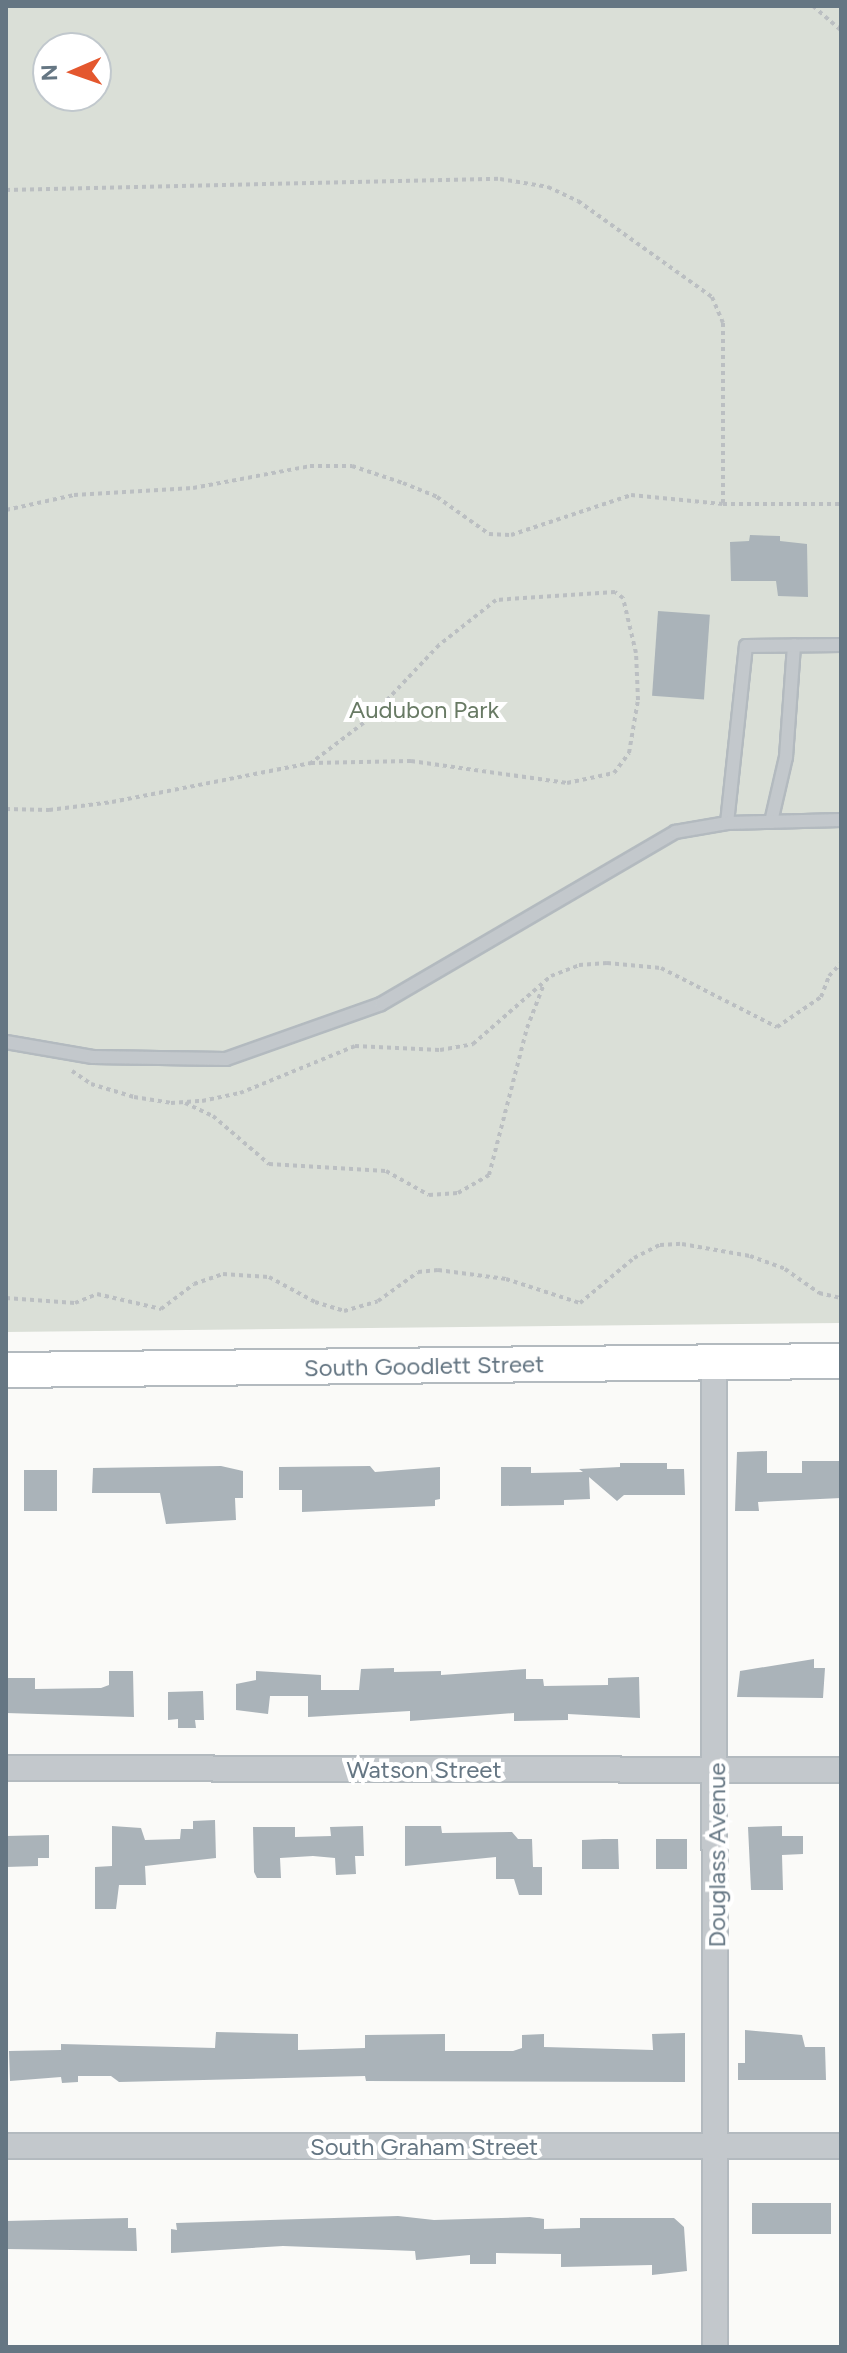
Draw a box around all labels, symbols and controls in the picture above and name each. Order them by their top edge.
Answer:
north arrow [32,32,112,112]
text: N [36,64,63,82]
park label: Audubon Park [349,696,499,724]
street label: South Goodlett Street [304,1350,544,1382]
street label: Watson Street [347,1756,501,1784]
street label: Douglass Avenue [703,1763,731,1947]
street label: South Graham Street [310,2133,538,2161]

